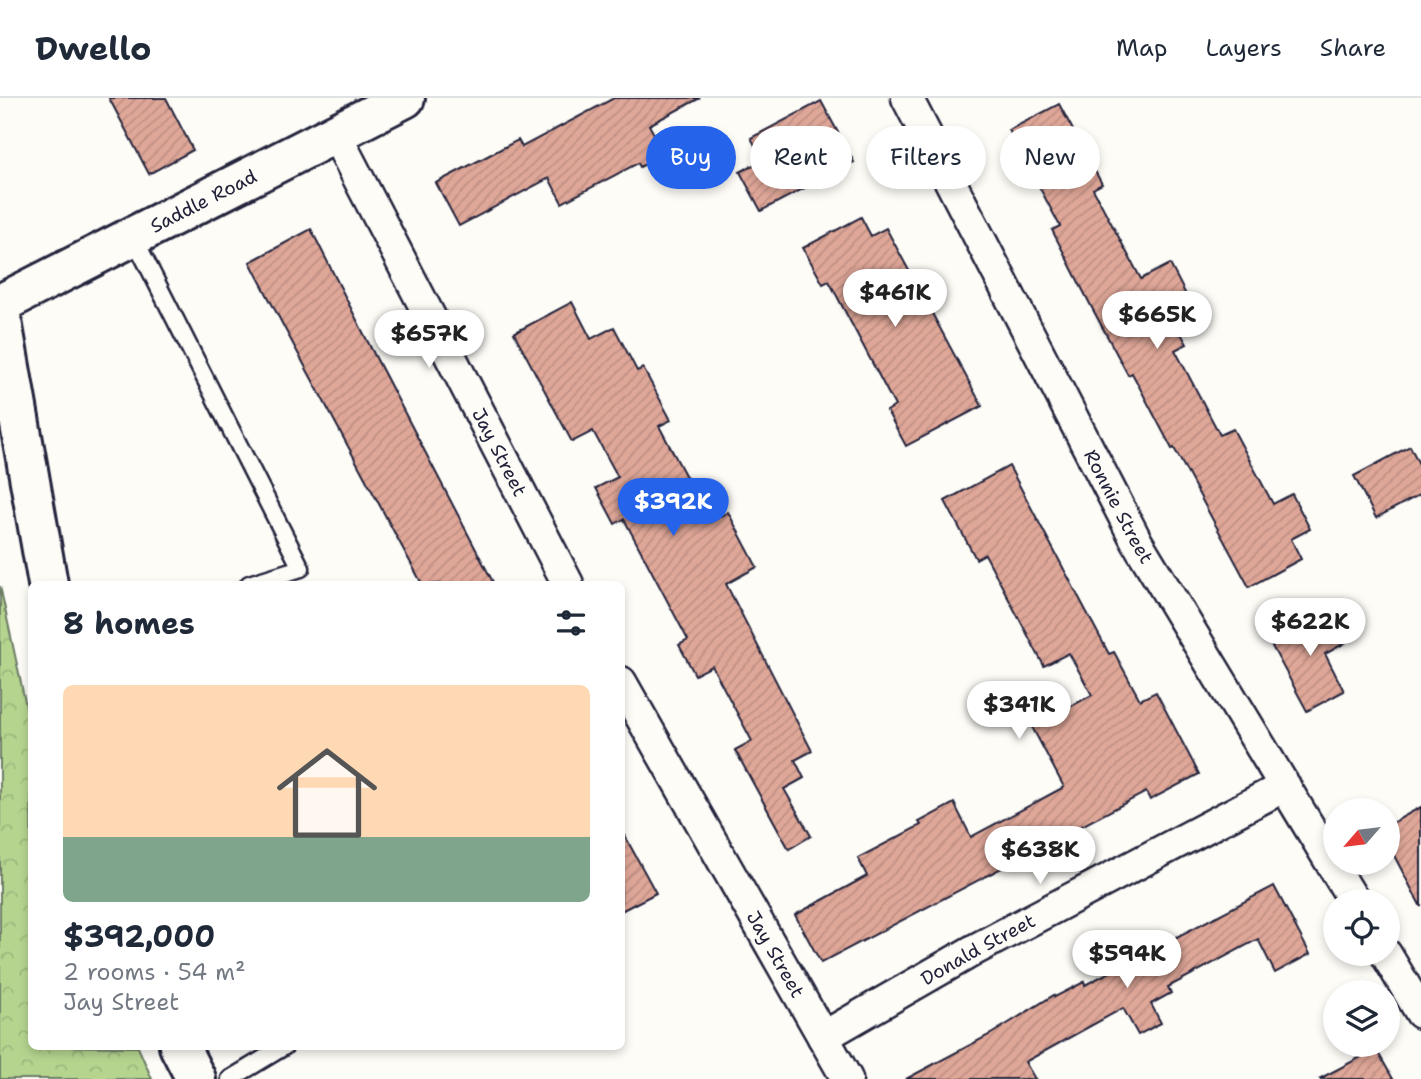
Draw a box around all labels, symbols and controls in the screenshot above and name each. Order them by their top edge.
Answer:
text: Dwello [35,26,151,71]
text: Map [1116,32,1167,64]
text: Layers [1205,32,1282,64]
text: Share [1320,32,1386,64]
chip: Buy [646,126,736,189]
chip: Rent [750,126,852,189]
chip: Filters [866,126,986,189]
chip: New [1000,126,1100,189]
street label: Saddle Road [146,163,261,238]
pin: $461K [846,270,944,329]
text: $461K [859,277,931,307]
pin: $665K [1108,292,1206,351]
text: $665K [1118,299,1196,329]
pin: $657K [380,310,478,370]
text: $657K [390,318,468,348]
street label: Jay Street [467,404,533,500]
street label: Ronnie Street [1079,445,1159,568]
pin: $392K [624,478,722,538]
text: $392K [634,486,712,516]
pin: $622K [1261,598,1359,658]
text: 8 homes [63,603,195,644]
icon: filters [552,604,590,642]
text: $622K [1271,606,1349,636]
pin: $341K [970,682,1068,741]
text: $341K [983,689,1055,719]
icon: home [264,730,390,856]
north arrow [1323,798,1400,875]
map controls [1323,798,1400,1057]
pin: $638K [991,826,1089,886]
text: $638K [1001,834,1079,864]
button: locate [1323,889,1400,966]
street label: Jay Street [741,906,810,1002]
street label: Donald Street [916,908,1039,991]
text: $392,000 [63,916,215,957]
pin: $594K [1078,930,1176,990]
text: $594K [1088,938,1166,968]
text: 2 rooms · 54 m² [63,957,246,987]
button: layers [1323,980,1400,1057]
text: Jay Street [63,987,179,1017]

